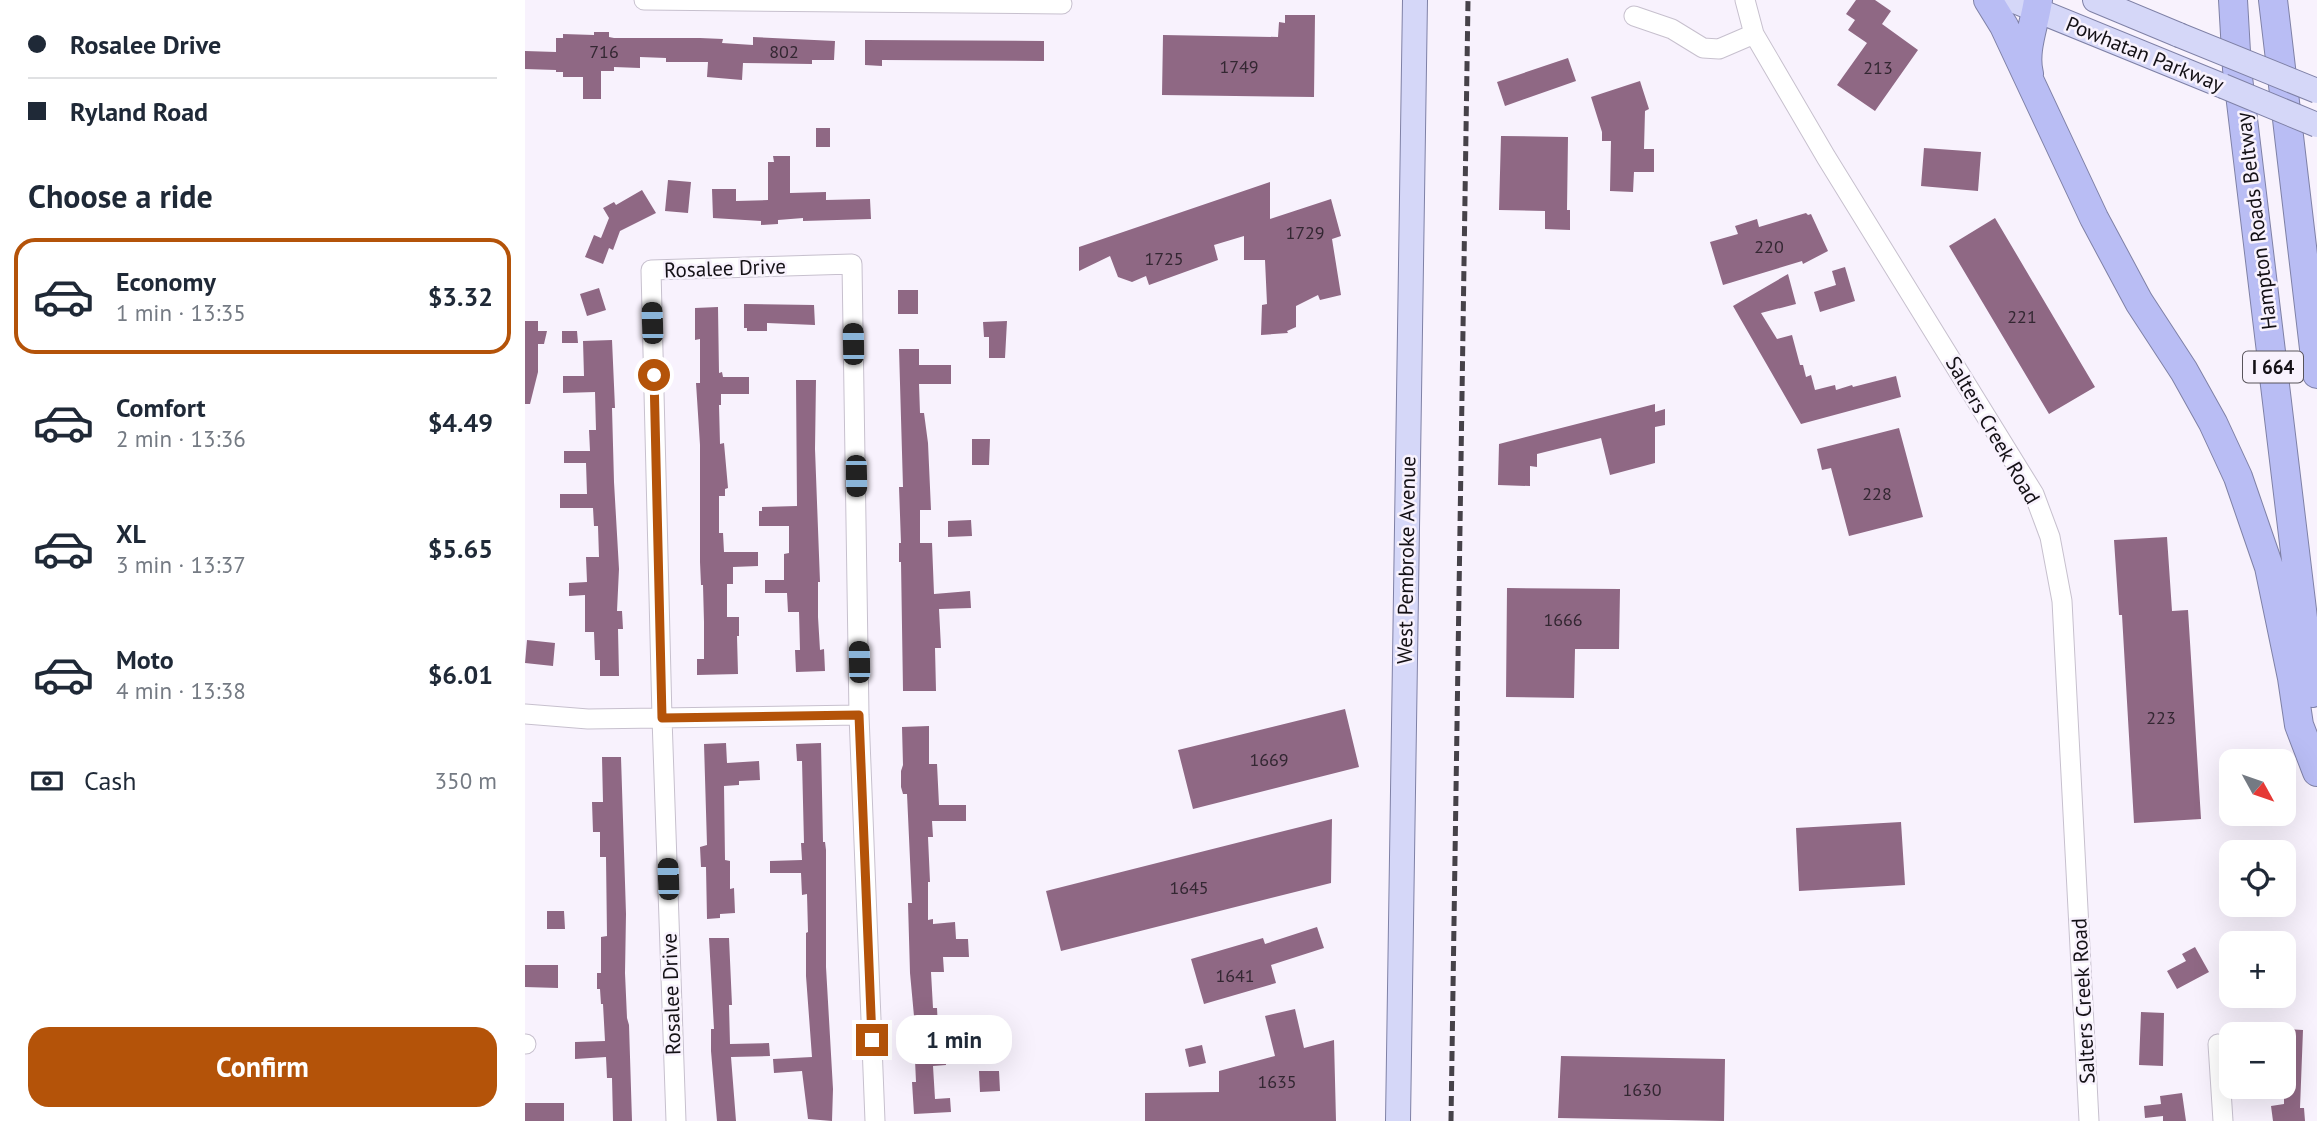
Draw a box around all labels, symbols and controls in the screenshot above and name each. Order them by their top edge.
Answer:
street label: Powhatan Parkway [2062,10,2228,98]
text: Rosalee Drive [70,28,221,61]
house number: 716 [589,40,619,63]
house number: 802 [769,40,799,63]
house number: 1749 [1219,55,1259,78]
house number: 213 [1863,56,1893,79]
text: Ryland Road [70,95,208,128]
street label: Hampton Roads Beltway [2229,111,2283,331]
text: Choose a ride [28,175,213,217]
house number: 1729 [1285,221,1325,244]
house number: 220 [1754,235,1784,258]
house number: 1725 [1144,247,1184,270]
street label: Rosalee Drive [664,252,786,284]
icon: car [32,265,95,328]
text: Economy [116,265,216,298]
text: $3.32 [428,280,493,313]
text: 1 min · 13:35 [116,298,246,327]
car [641,302,664,344]
house number: 221 [2007,305,2037,328]
car [843,323,864,365]
street label: Salters Creek Road [1940,351,2046,509]
road number: I 664 [2243,352,2303,382]
route start [638,359,670,391]
icon: car [32,391,95,454]
text: Comfort [116,391,206,424]
text: $4.49 [428,406,493,439]
text: 2 min · 13:36 [116,424,246,453]
car [846,455,867,497]
street label: West Pembroke Avenue [1391,456,1421,664]
house number: 228 [1862,482,1892,505]
icon: car [32,517,95,580]
text: XL [116,517,146,550]
text: $5.65 [428,532,493,565]
text: 3 min · 13:37 [116,550,246,579]
house number: 1666 [1543,608,1583,631]
car [849,641,870,683]
icon: car [32,643,95,706]
text: Moto [116,643,174,676]
text: $6.01 [428,658,493,691]
text: 4 min · 13:38 [116,676,246,705]
house number: 223 [2146,706,2176,729]
house number: 1669 [1249,748,1289,771]
north arrow [2219,749,2296,826]
map controls [2219,749,2296,1099]
icon: cash [28,762,66,800]
text: Cash [84,764,136,797]
text: 350 m [435,766,497,795]
button: locate [2219,840,2296,917]
car [657,858,680,900]
house number: 1645 [1169,876,1209,899]
street label: Salters Creek Road [2065,917,2101,1085]
button: + [2219,931,2296,1008]
street label: Rosalee Drive [655,933,687,1055]
house number: 1641 [1215,964,1255,987]
callout: 1 min [897,1016,1012,1064]
button: − [2219,1022,2296,1099]
route end [856,1024,888,1056]
text: 1 min [926,1025,982,1054]
button: Confirm [28,1027,497,1107]
house number: 1635 [1257,1070,1297,1093]
house number: 1630 [1622,1078,1662,1101]

